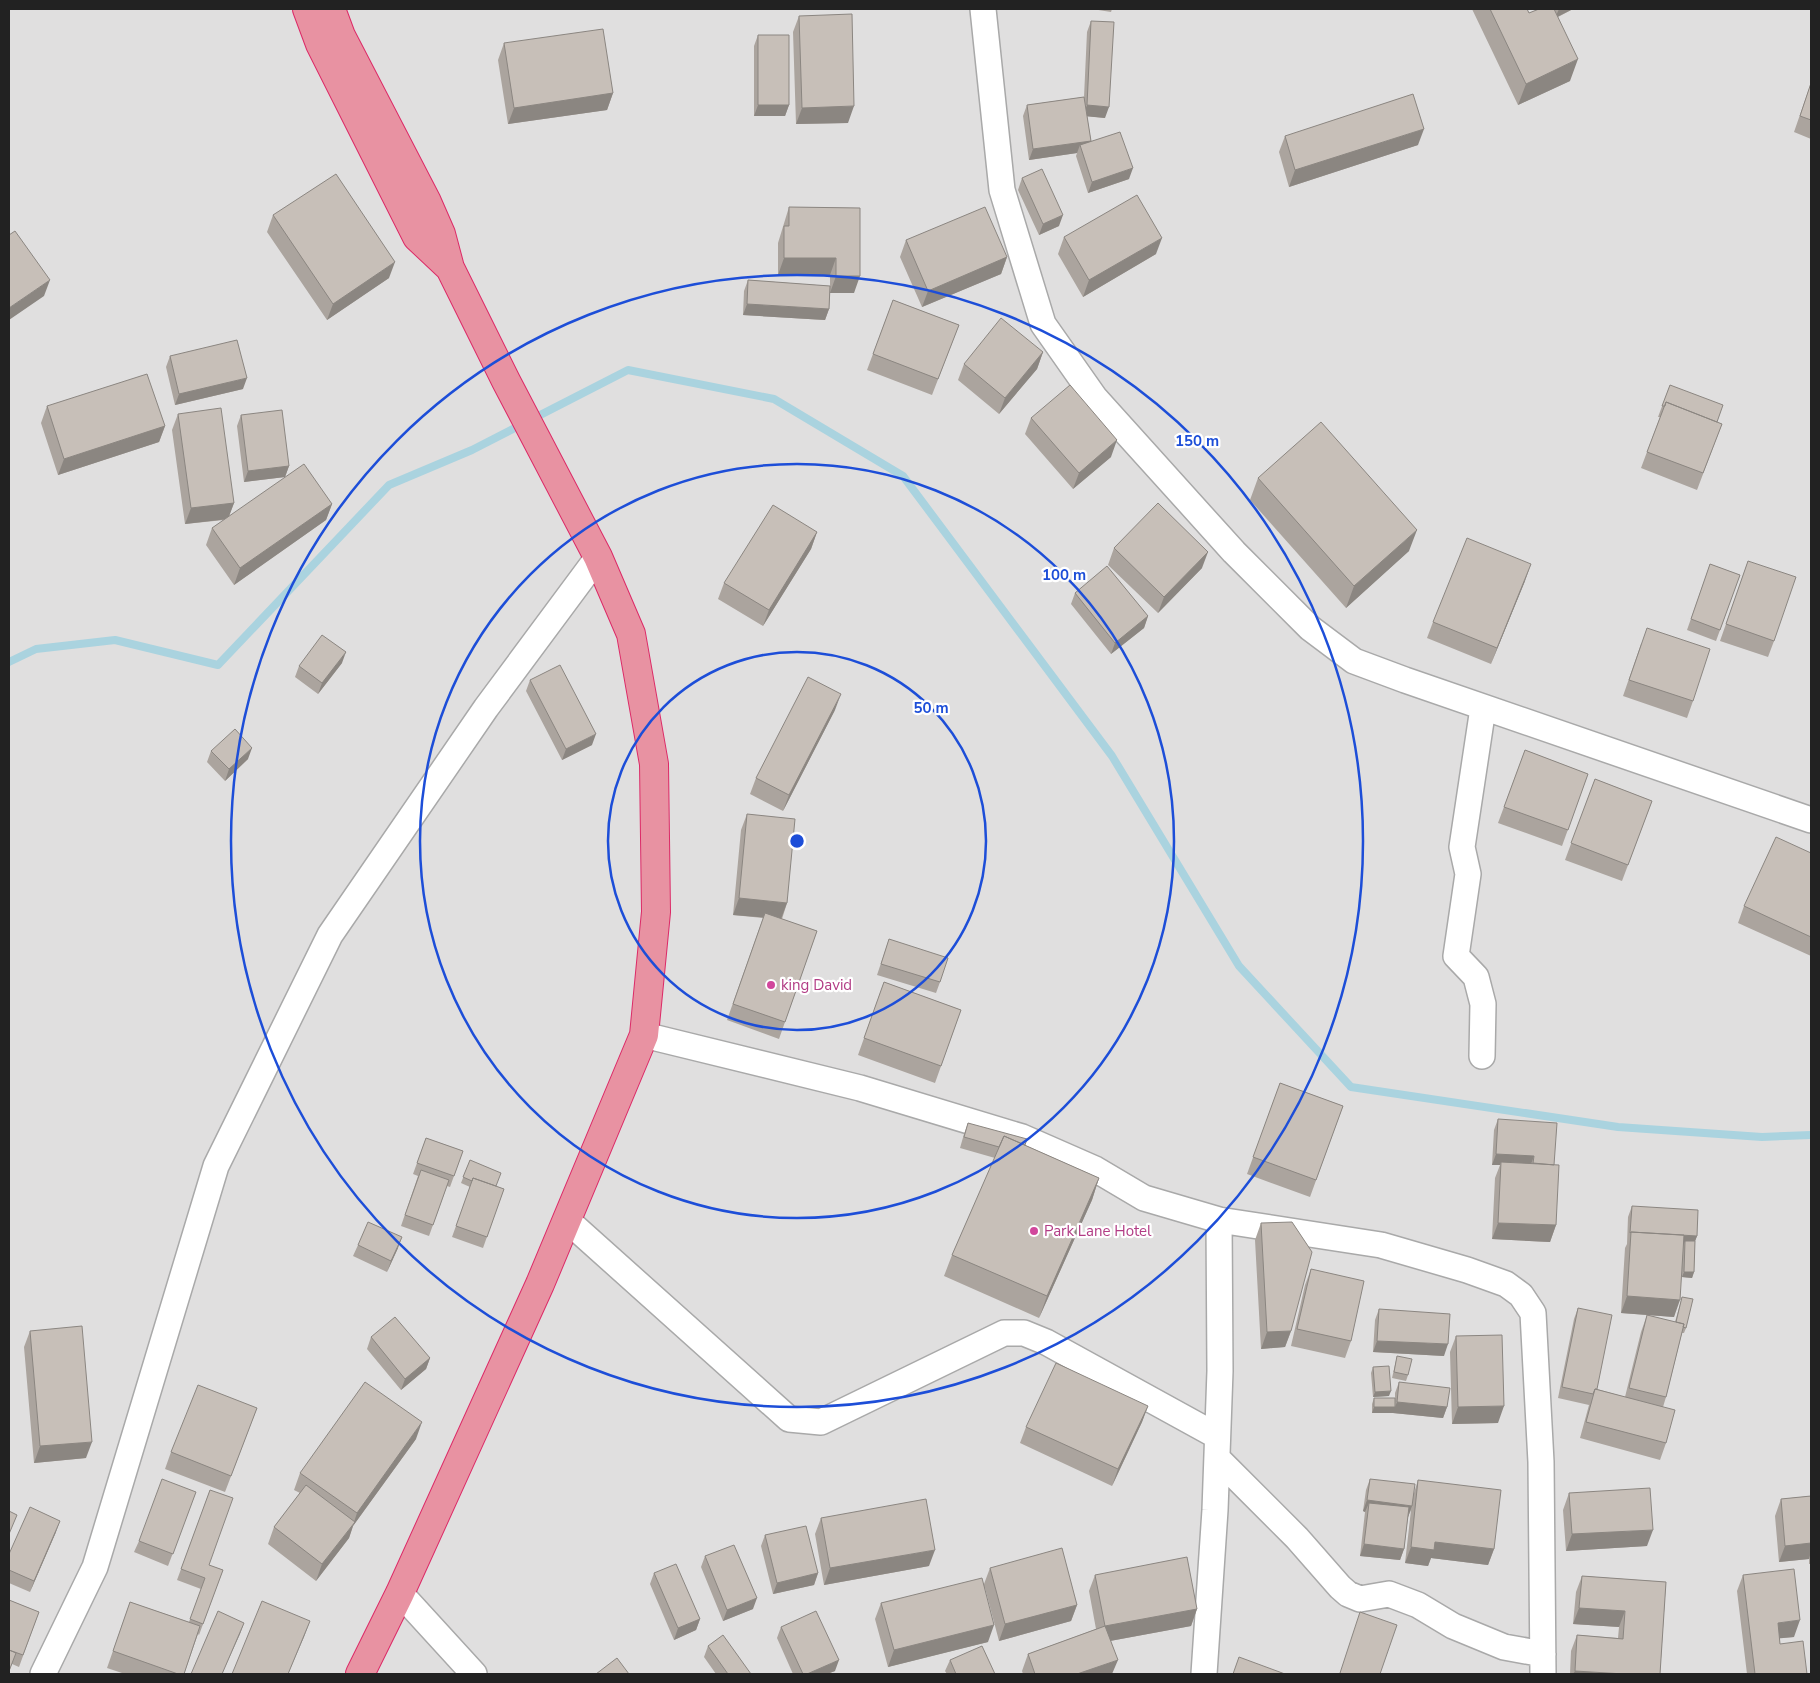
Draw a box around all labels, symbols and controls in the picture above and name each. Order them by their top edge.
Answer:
text: 150 m [1175,431,1219,451]
text: 100 m [1042,565,1086,585]
text: 50 m [913,698,949,718]
centre of rings [788,832,806,850]
place label: king David [781,975,852,995]
marker: king David [765,979,777,991]
place label: Park Lane Hotel [1044,1221,1152,1241]
marker: Park Lane Hotel [1028,1225,1040,1237]

